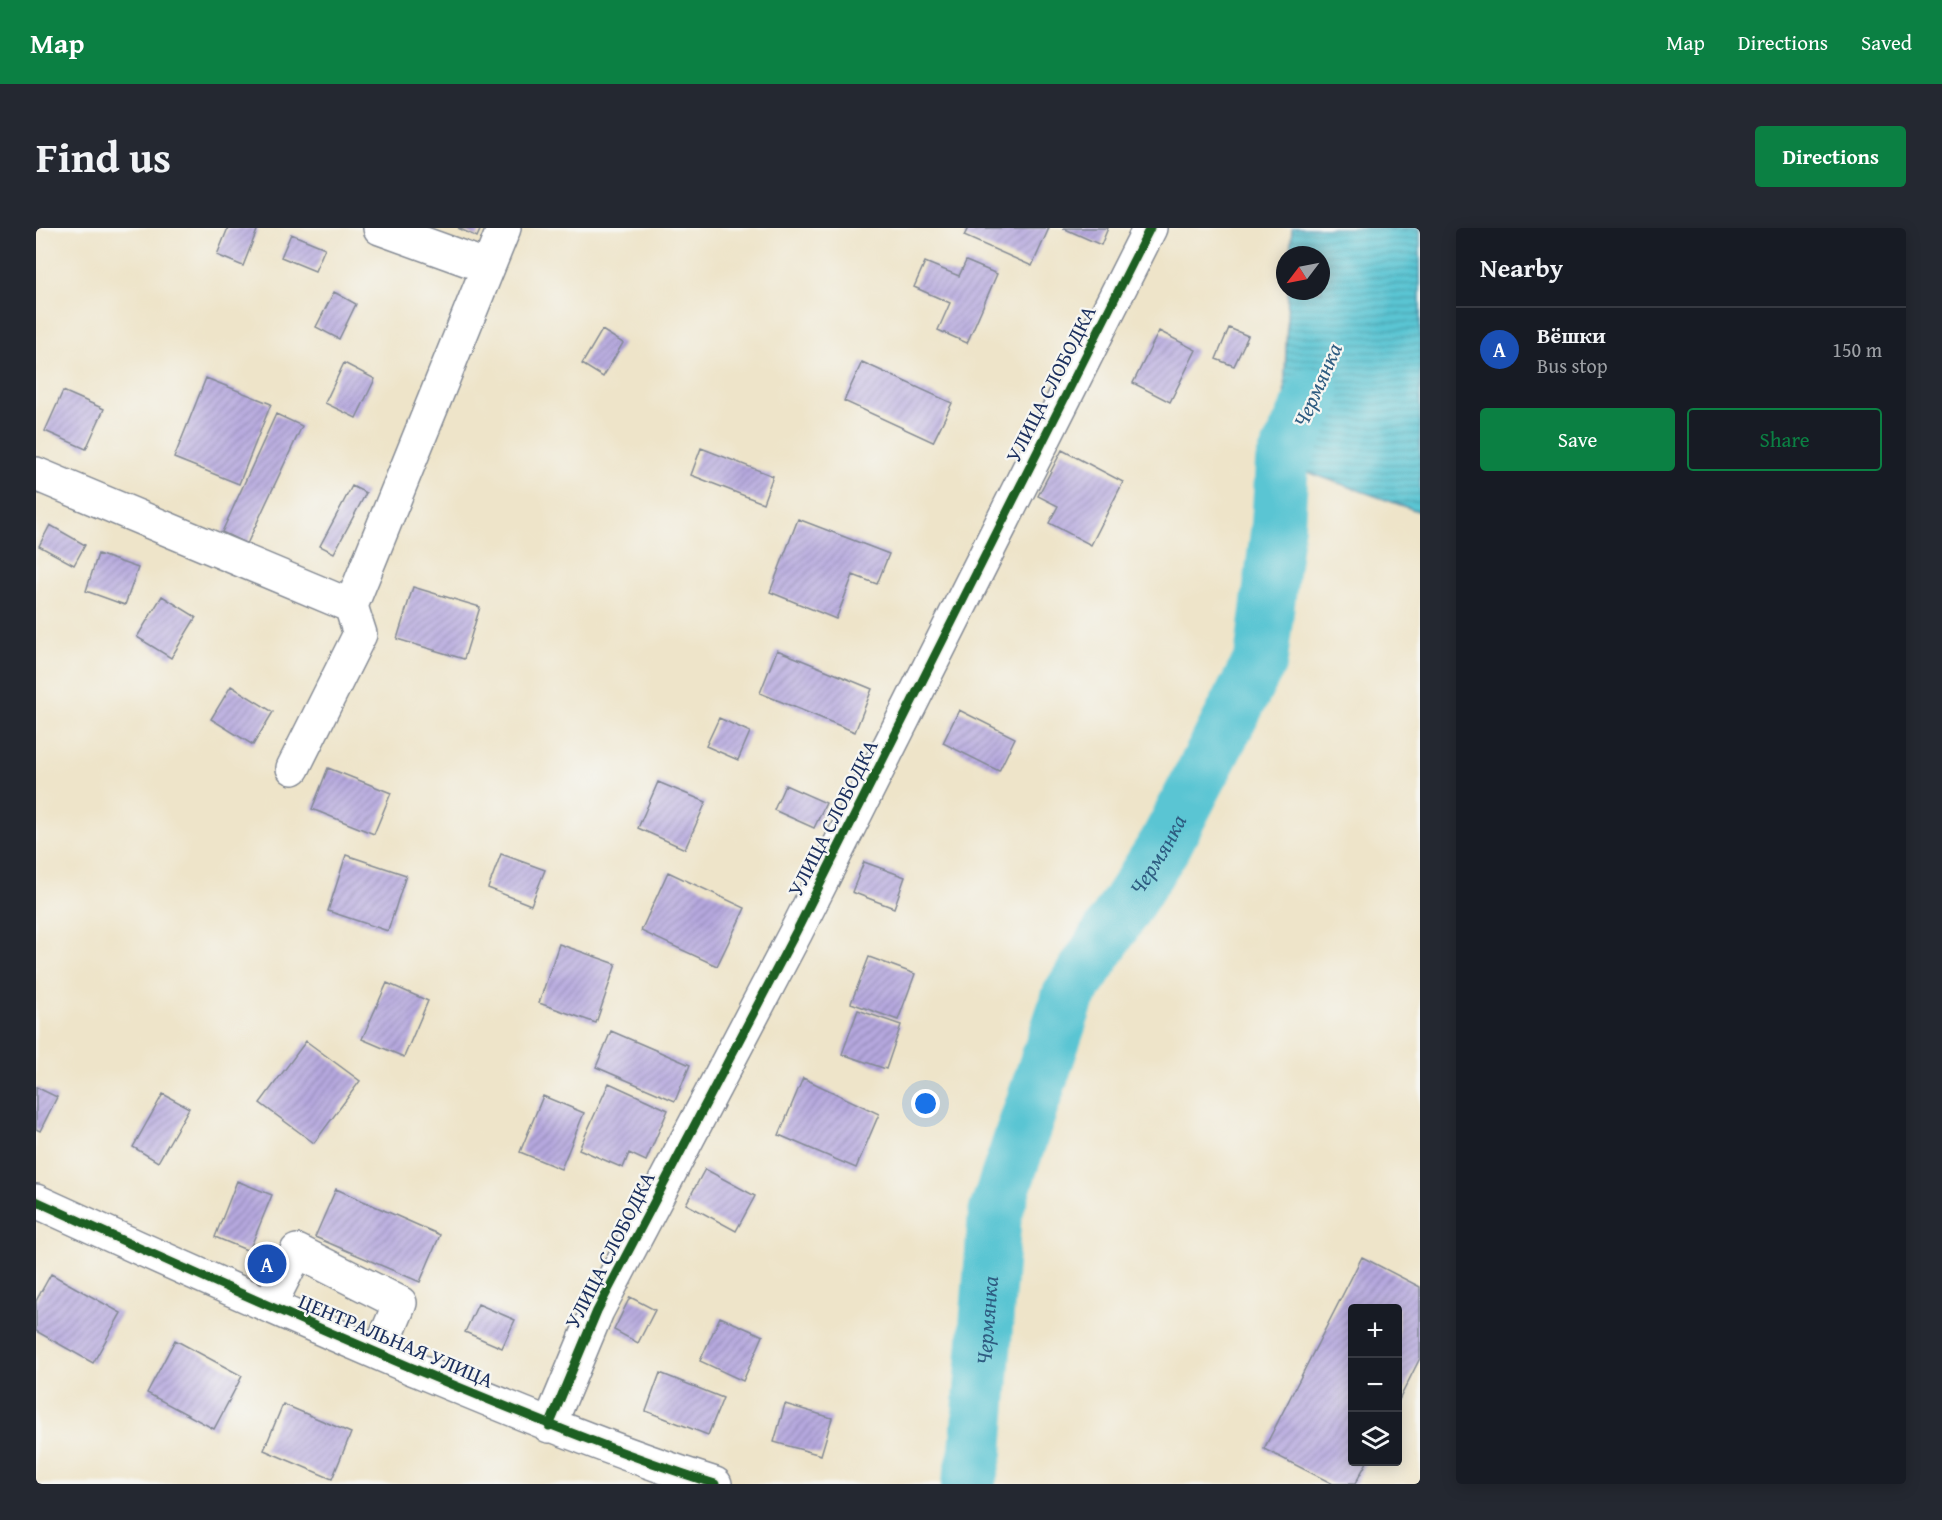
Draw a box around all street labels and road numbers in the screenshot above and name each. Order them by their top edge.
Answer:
street label: УЛИЦА СЛОБОДКА [998,300,1104,468]
street label: УЛИЦА СЛОБОДКА [780,734,886,902]
street label: УЛИЦА СЛОБОДКА [557,1166,663,1334]
street label: ЦЕНТРАЛЬНАЯ УЛИЦА [294,1285,499,1396]

